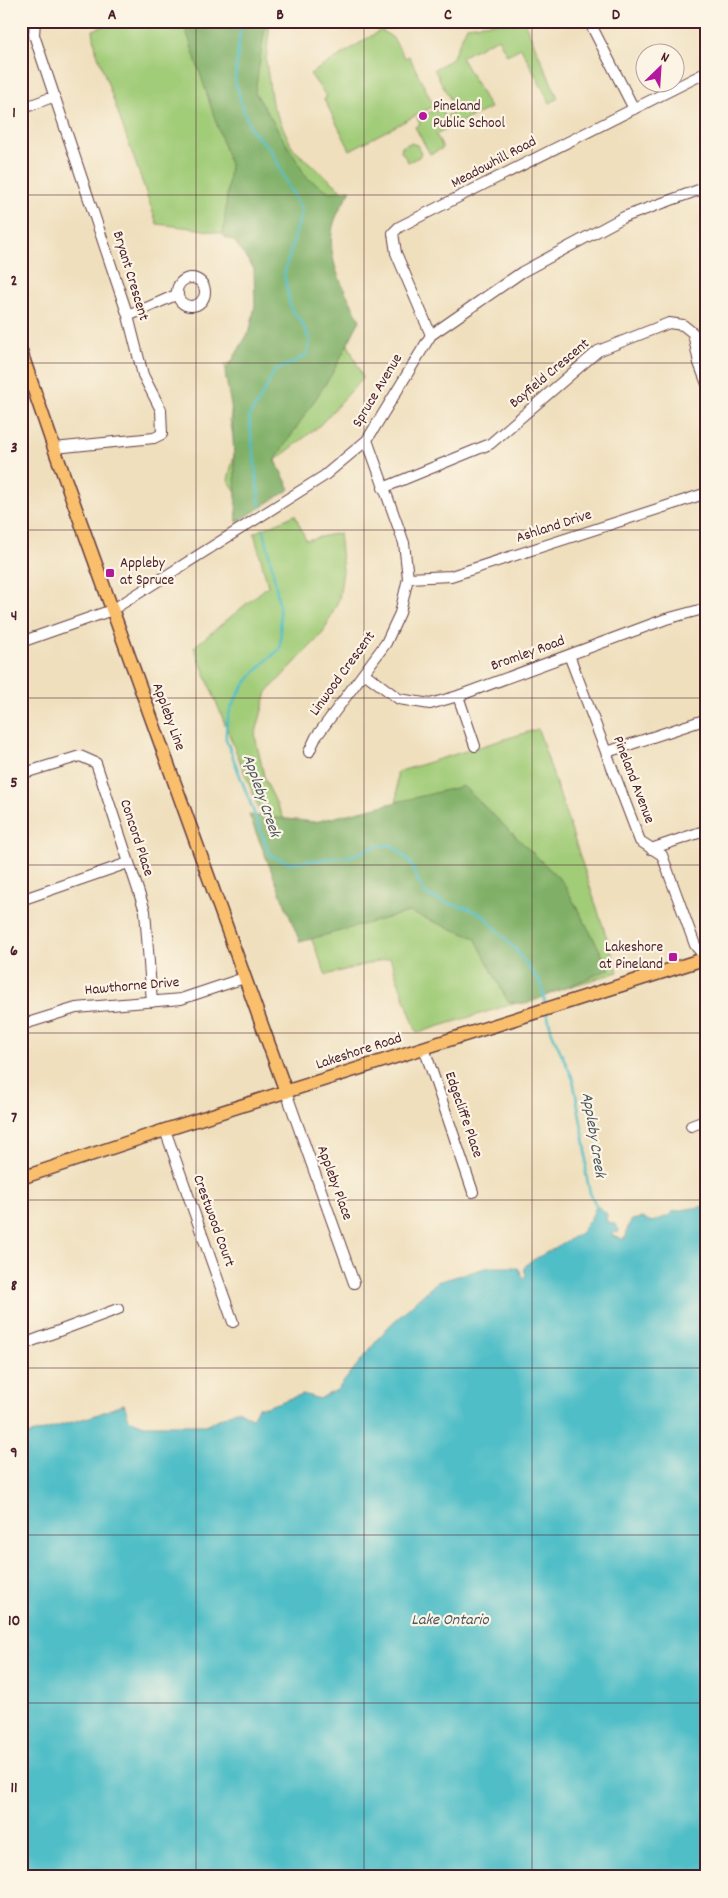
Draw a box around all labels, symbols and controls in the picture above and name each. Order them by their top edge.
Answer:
text: A [108,4,117,27]
text: B [276,4,284,27]
text: C [444,4,452,27]
text: D [612,4,621,27]
north arrow [636,42,686,92]
text: N [657,48,672,69]
place label: Pineland Public School [433,96,505,135]
text: 1 [12,102,16,125]
marker: Pineland Public School [417,110,429,122]
street label: Meadowhill Road [447,131,541,195]
street label: Bryant Crescent [106,228,154,324]
text: 2 [11,270,18,293]
street label: Bayfield Crescent [505,334,595,414]
street label: Spruce Avenue [347,350,409,432]
text: 3 [10,437,18,460]
street label: Ashland Drive [513,504,595,550]
place label: Appleby at Spruce [120,553,175,592]
marker: Appleby at Spruce [104,567,116,579]
text: 4 [11,605,17,628]
street label: Linwood Crescent [305,627,382,721]
street label: Bromley Road [488,630,568,678]
street label: Appleby Line [146,680,191,754]
street label: Pineland Avenue [606,733,660,827]
water label: Appleby Creek [236,752,286,842]
text: 5 [10,772,18,795]
street label: Concord Place [113,797,159,880]
place label: Lakeshore at Pineland [599,937,663,976]
text: 6 [10,940,18,963]
marker: Lakeshore at Pineland [667,951,679,963]
street label: Hawthorne Drive [84,972,181,1002]
street label: Lakeshore Road [313,1028,405,1076]
street label: Edgecliffe Place [438,1069,488,1161]
water label: Appleby Creek [575,1091,611,1181]
text: 7 [11,1107,17,1130]
street label: Appleby Place [310,1142,358,1224]
street label: Crestwood Court [186,1172,240,1271]
text: 8 [11,1275,18,1298]
text: 9 [10,1442,18,1465]
water label: Lake Ontario [411,1609,490,1632]
text: 10 [8,1610,20,1633]
text: 11 [10,1777,18,1800]

